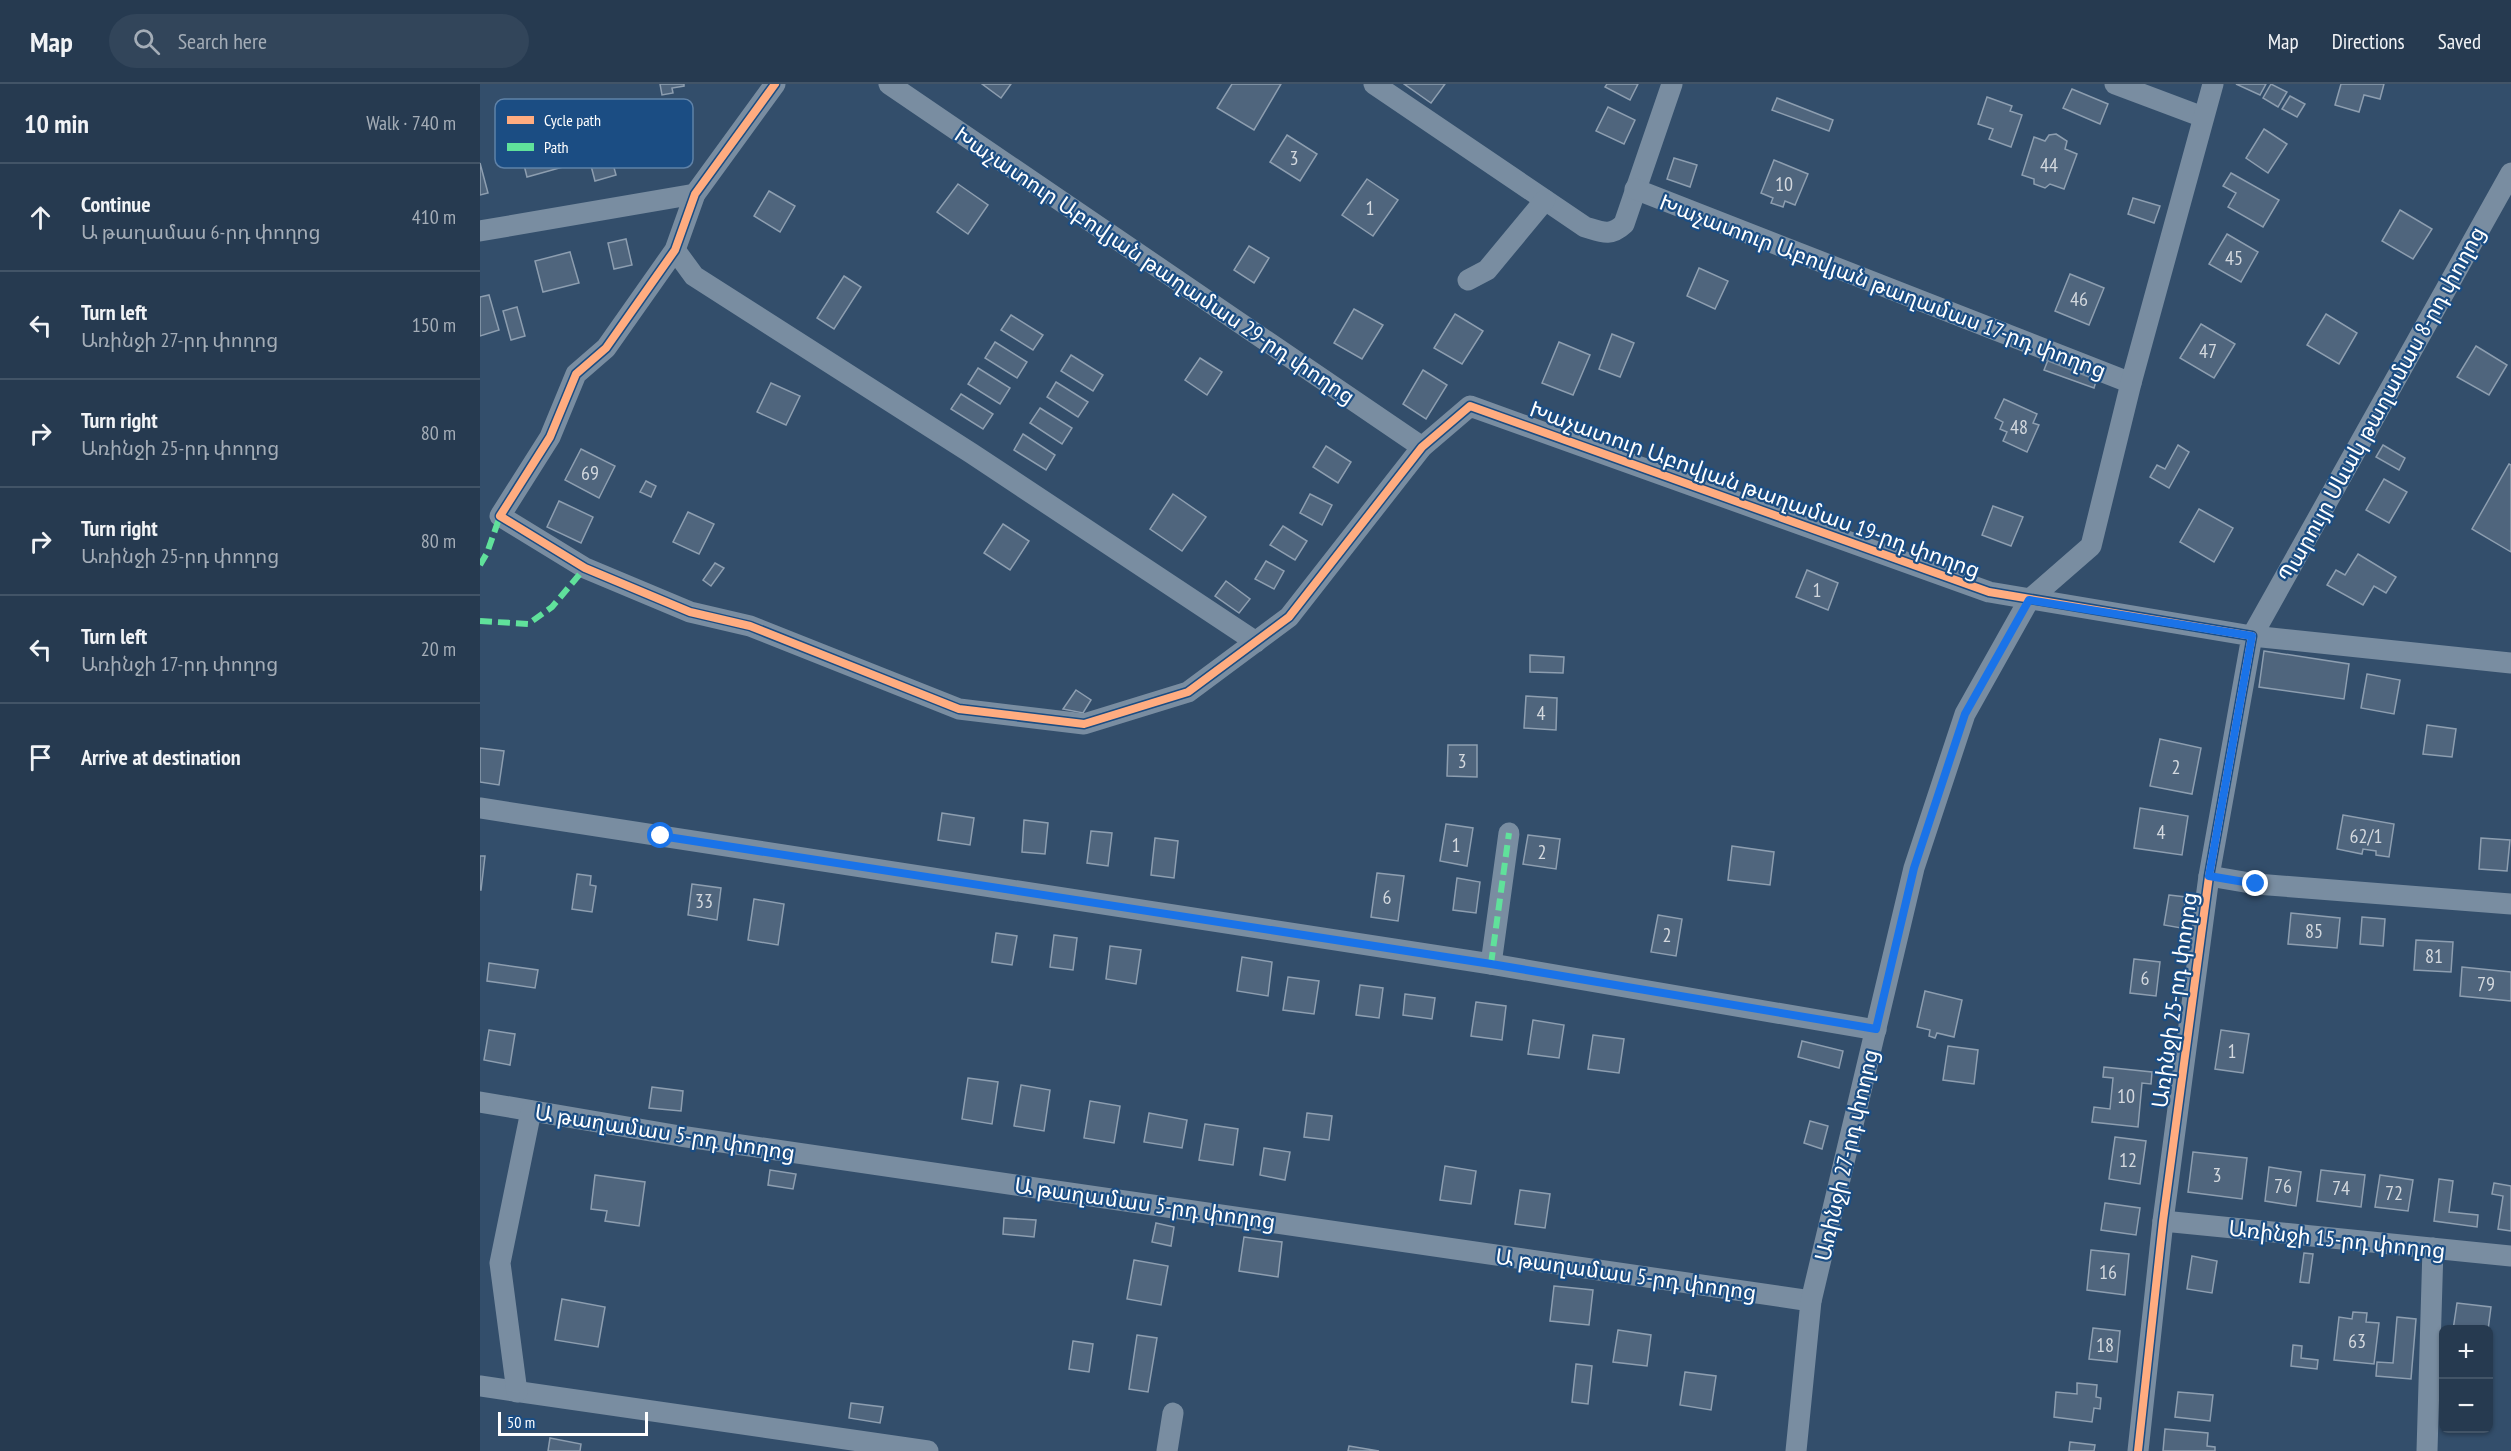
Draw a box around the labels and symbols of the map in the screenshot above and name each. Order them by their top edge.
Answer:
legend [495,99,693,168]
text: Cycle path [544,110,601,130]
street label: Խաչատուր Աբովյան թաղամաս 29-րդ փողոց [949,120,1361,410]
text: Path [544,137,569,157]
house number: 3 [1290,145,1299,171]
house number: 44 [2040,152,2058,178]
house number: 10 [1775,171,1793,197]
street label: Խաչատուր Աբովյան թաղամաս 17-րդ փողոց [1656,188,2110,384]
house number: 1 [1366,195,1375,221]
street label: Պարույր Սևակ թաղամաս 8-րդ փողոց [2271,221,2491,587]
house number: 45 [2225,245,2243,271]
house number: 46 [2070,286,2088,312]
house number: 47 [2199,338,2217,364]
street label: Խաչատուր Աբովյան թաղամաս 19-րդ փողոց [1526,394,1984,584]
house number: 48 [2010,414,2028,440]
house number: 69 [581,460,599,486]
house number: 1 [1813,577,1822,603]
house number: 4 [1537,700,1546,726]
house number: 3 [1458,748,1467,774]
house number: 2 [2172,754,2181,780]
house number: 4 [2157,819,2166,845]
route start [647,822,673,848]
house number: 62/1 [2350,823,2382,849]
house number: 1 [1452,832,1461,858]
house number: 2 [1538,839,1547,865]
route end [2242,870,2268,896]
house number: 6 [1383,884,1392,910]
house number: 33 [695,888,713,914]
street label: Առինջի 25-րդ փողոց [2145,890,2203,1110]
house number: 85 [2305,918,2323,944]
house number: 2 [1663,922,1672,948]
house number: 81 [2425,943,2443,969]
house number: 6 [2141,965,2150,991]
house number: 79 [2477,971,2495,997]
house number: 1 [2228,1038,2237,1064]
street label: Առինջի 27-րդ փողոց [1808,1046,1884,1264]
house number: 10 [2117,1083,2135,1109]
street label: Ա թաղամաս 5-րդ փողոց [533,1098,797,1166]
house number: 12 [2119,1147,2137,1173]
house number: 3 [2213,1162,2222,1188]
street label: Ա թաղամաս 5-րդ փողոց [1013,1171,1277,1235]
house number: 76 [2274,1173,2292,1199]
house number: 74 [2332,1175,2350,1201]
house number: 72 [2385,1180,2403,1206]
street label: Առինջի 15-րդ փողոց [2227,1214,2447,1264]
street label: Ա թաղամաս 5-րդ փողոց [1494,1242,1758,1306]
house number: 16 [2099,1259,2117,1285]
house number: 63 [2348,1328,2366,1354]
house number: 18 [2096,1332,2114,1358]
scale bar [498,1409,648,1436]

